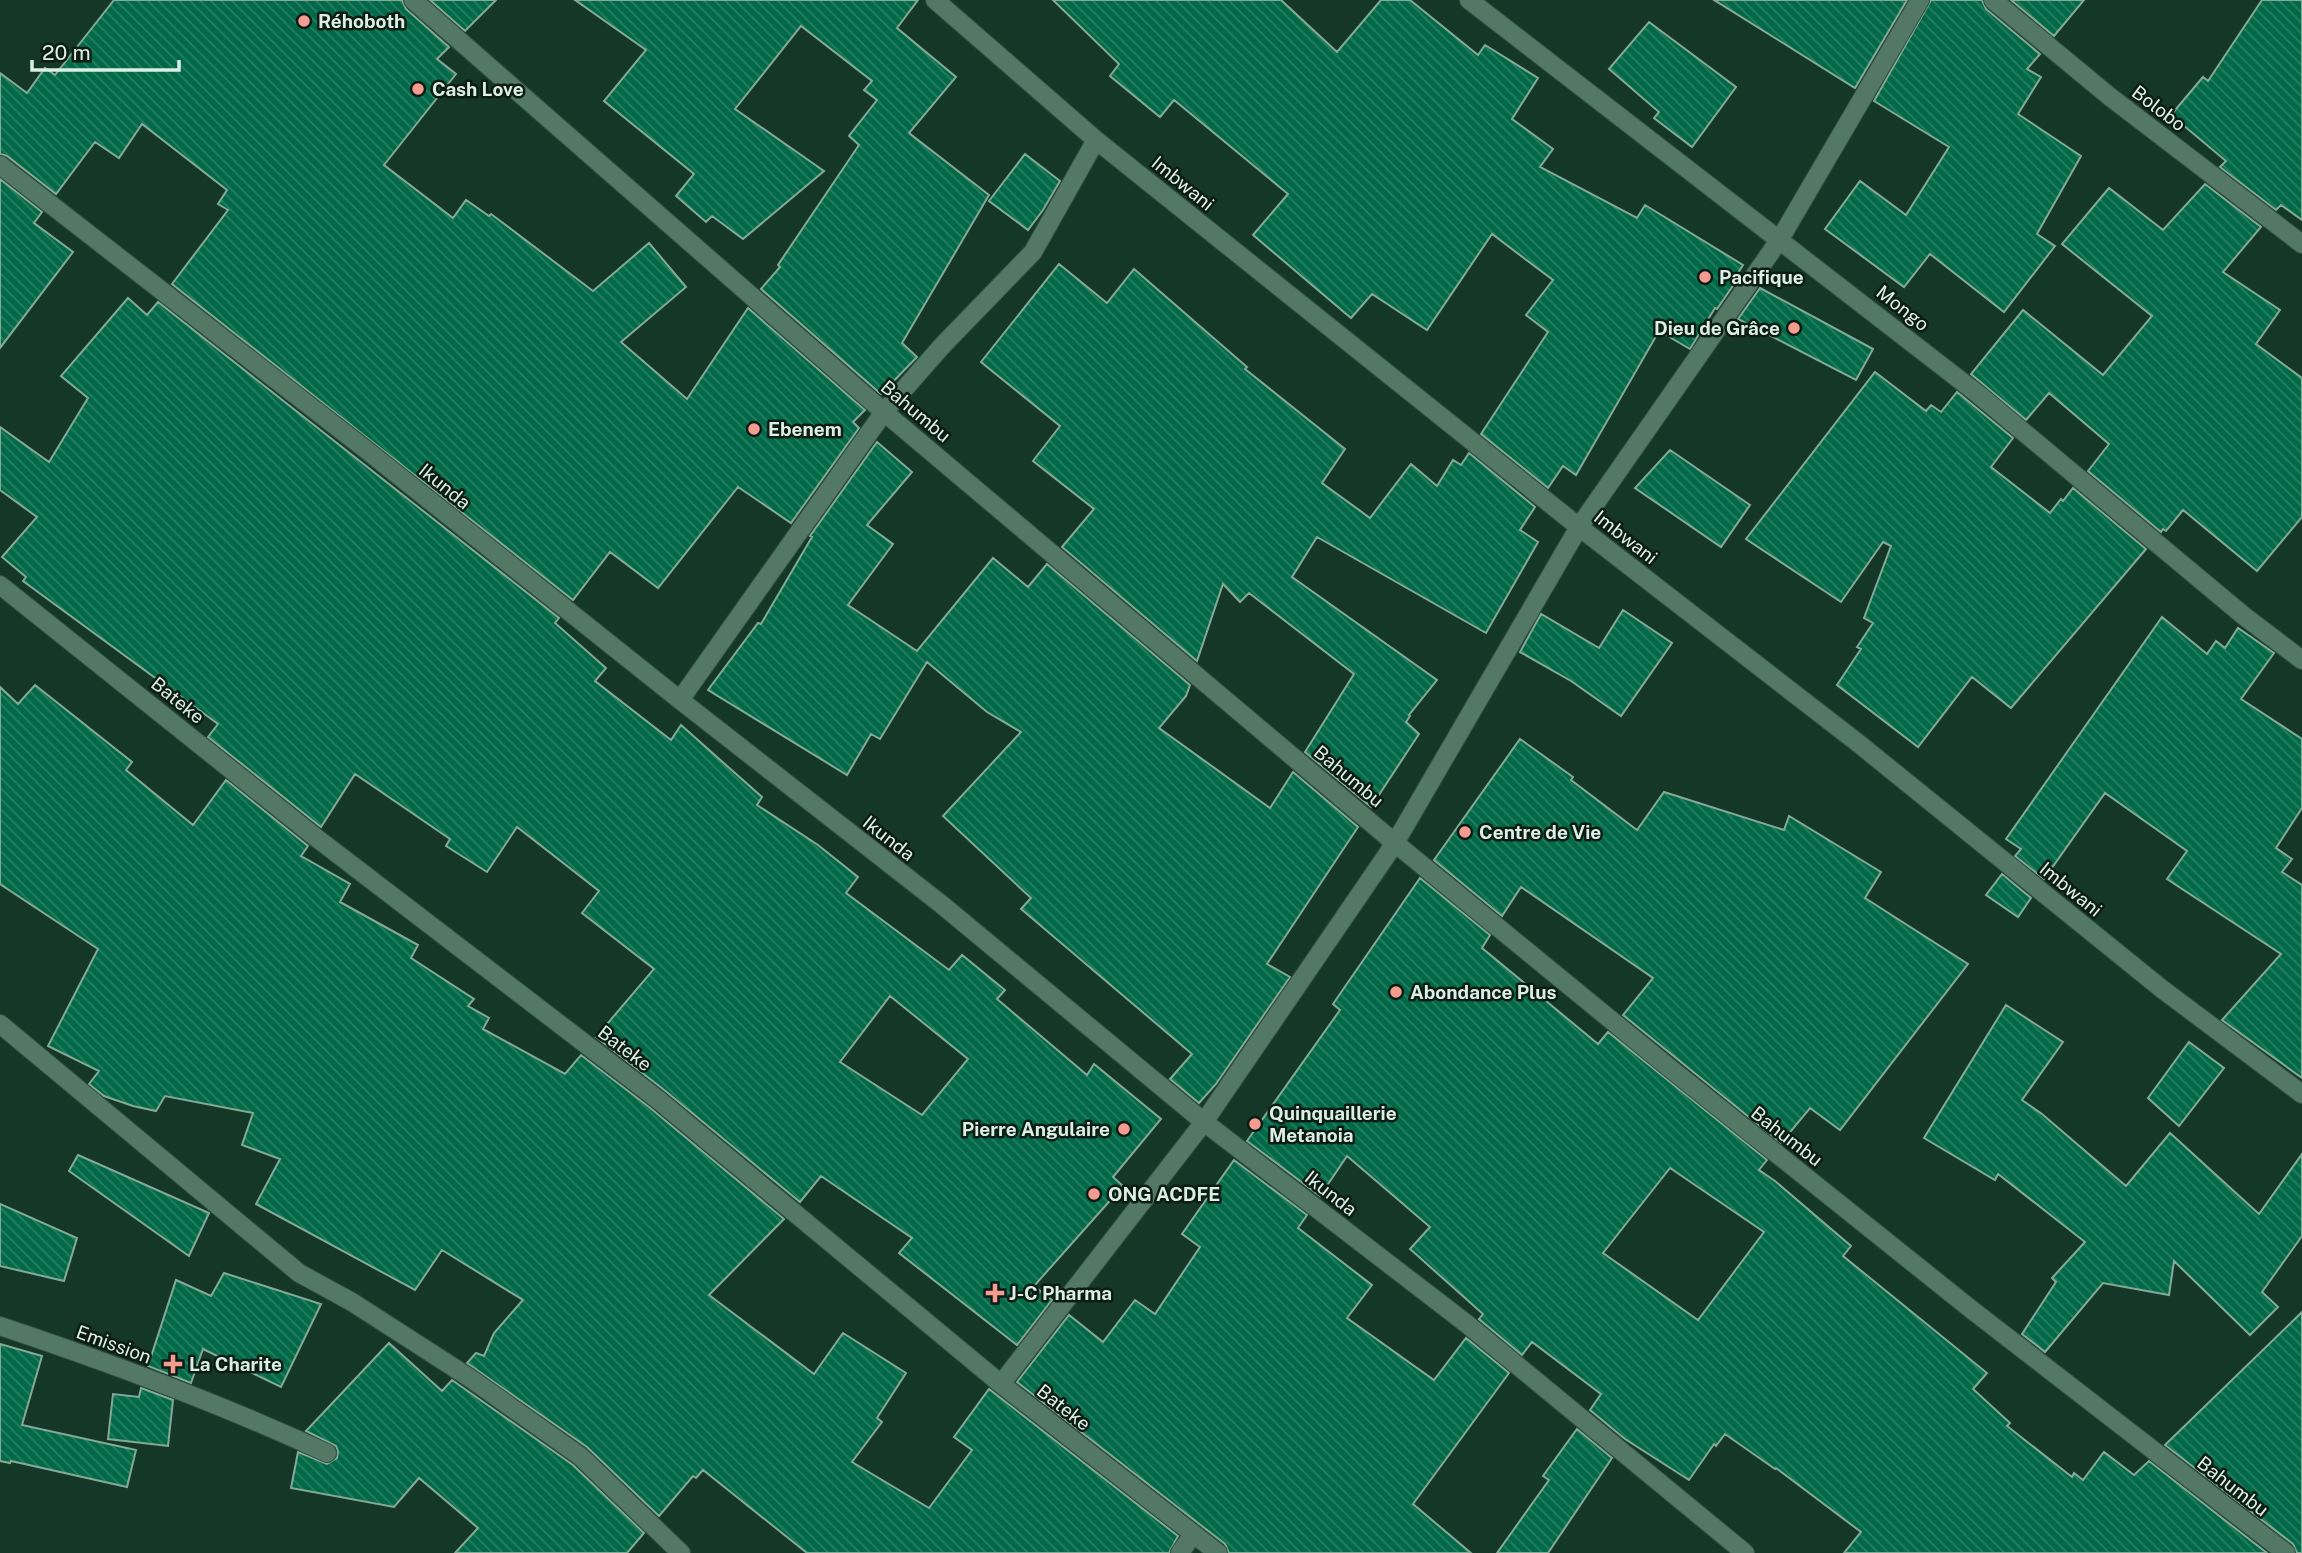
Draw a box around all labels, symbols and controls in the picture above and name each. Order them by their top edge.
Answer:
place label: Réhoboth [318,10,405,32]
marker: Réhoboth [296,13,312,29]
scale bar [32,28,178,72]
text: 20 m [42,40,91,65]
place label: Cash Love [432,78,524,100]
marker: Cash Love [410,81,426,97]
street label: Bolobo [2128,81,2190,135]
street label: Imbwani [1147,151,1219,215]
place label: Pacifique [1719,266,1804,288]
marker: Pacifique [1697,269,1713,285]
street label: Mongo [1872,281,1934,335]
place label: Dieu de Grâce [1654,317,1780,339]
marker: Dieu de Grâce [1786,320,1802,336]
street label: Bahumbu [877,376,955,446]
place label: Ebenem [768,418,842,440]
marker: Ebenem [746,421,762,437]
street label: Ikunda [415,459,475,513]
street label: Imbwani [1590,506,1662,568]
street label: Bateke [147,672,209,728]
street label: Bahumbu [1310,741,1388,811]
street label: Ikunda [859,811,919,865]
place label: Centre de Vie [1479,821,1601,843]
marker: Centre de Vie [1457,824,1473,840]
street label: Imbwani [2035,857,2107,921]
place label: Abondance Plus [1410,981,1557,1003]
marker: Abondance Plus [1388,984,1404,1000]
street label: Bateke [594,1021,656,1075]
street label: Bahumbu [1747,1101,1827,1171]
place label: Quinquaillerie Metanoia [1269,1102,1397,1146]
marker: Quinquaillerie Metanoia [1247,1116,1263,1132]
place label: Pierre Angulaire [962,1118,1110,1140]
marker: Pierre Angulaire [1116,1121,1132,1137]
street label: Ikunda [1301,1166,1361,1220]
place label: ONG ACDFE [1108,1183,1220,1205]
marker: ONG ACDFE [1086,1186,1102,1202]
place label: J-C Pharma [1009,1282,1112,1304]
marker: J-C Pharma [987,1285,1003,1301]
street label: Emission [73,1320,155,1368]
place label: La Charite [189,1353,282,1375]
marker: La Charite [163,1354,183,1374]
street label: Bateke [1033,1379,1095,1435]
street label: Bahumbu [2193,1451,2273,1521]

